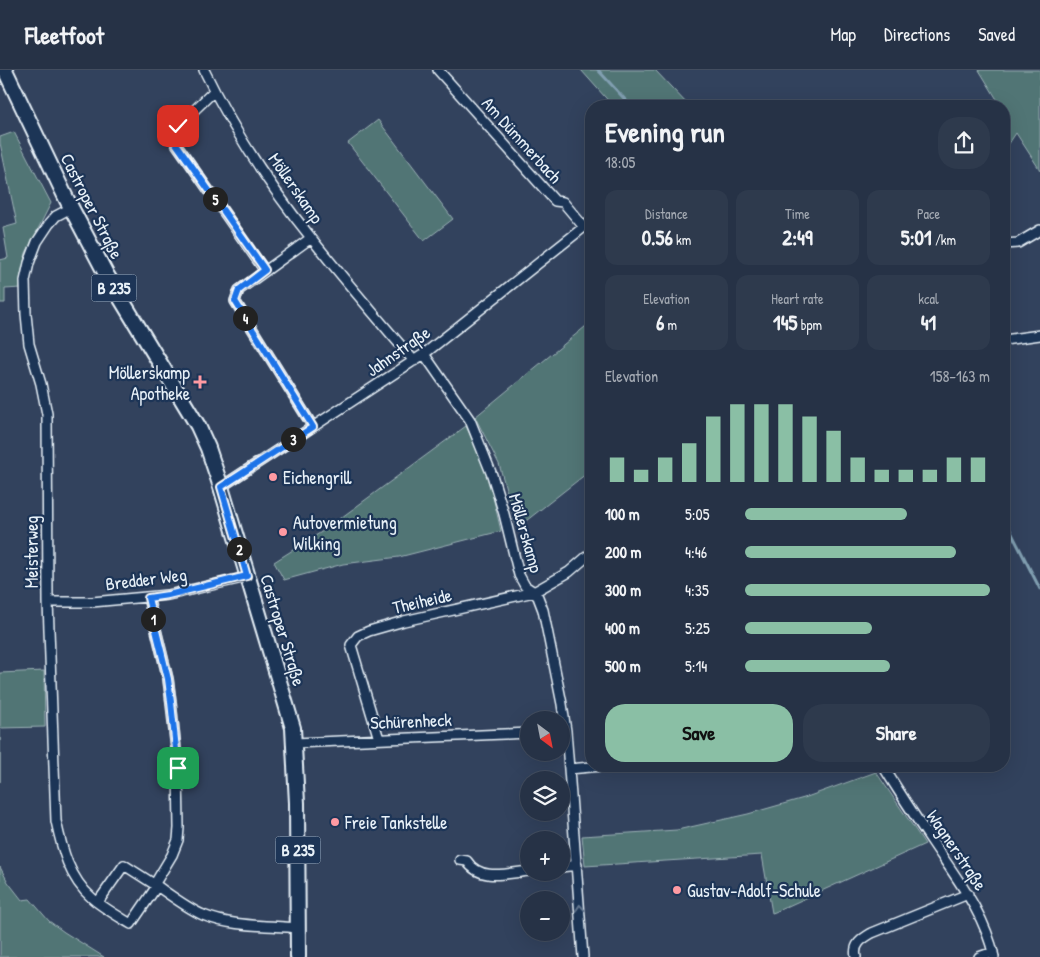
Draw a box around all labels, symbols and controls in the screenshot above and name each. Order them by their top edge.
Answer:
text: Fleetfoot [25,19,104,51]
text: Map [831,22,856,47]
text: Directions [884,22,950,47]
text: Saved [978,22,1015,47]
street label: Am Dümmerbach [476,91,568,189]
pin [157,105,199,147]
icon: check [164,112,192,140]
text: Evening run [605,113,725,151]
button: share [938,117,990,169]
street label: Möllerskamp [262,148,330,229]
street label: Castroper Straße [55,149,129,263]
text: 18:05 [605,151,635,173]
pin: 5 [202,186,228,212]
text: 5 [213,190,218,209]
text: Distance [645,204,688,223]
text: Time [785,204,810,223]
text: Pace [917,204,940,223]
text: 0.56 [642,223,673,252]
text: 2:49 [782,223,813,252]
text: 5:01 [901,223,932,252]
text: km [673,230,691,249]
text: /km [932,230,956,249]
road number: B 235 [92,274,136,302]
text: Elevation [643,289,690,308]
text: Heart rate [771,289,824,308]
text: kcal [918,289,939,308]
pin: 4 [232,306,258,330]
text: 6 [656,308,664,337]
text: 145 [773,308,797,337]
text: 41 [921,308,936,337]
text: 4 [243,309,248,328]
text: m [664,315,677,334]
text: bpm [797,315,822,334]
street label: Jahnstraße [361,320,435,382]
place label: Möllerskamp Apotheke [109,360,190,406]
text: Elevation [605,365,658,387]
text: 158–163 m [930,365,990,387]
marker: Möllerskamp Apotheke [194,376,206,388]
pin: 3 [280,426,306,452]
text: 3 [290,430,297,449]
place label: Eichengrill [283,465,352,490]
marker: Eichengrill [267,471,279,483]
street label: Möllerskamp [503,491,549,576]
text: 100 m [605,503,640,525]
text: 5:05 [685,503,709,525]
place label: Autovermietung Wilking [293,510,397,556]
street label: Meisterweg [19,516,44,588]
marker: Autovermietung Wilking [277,526,289,538]
pin: 2 [226,536,252,562]
text: 2 [236,540,243,559]
text: 200 m [605,541,641,563]
text: 4:46 [685,541,707,563]
street label: Bredder Weg [104,562,188,596]
street label: Castroper Straße [254,571,312,689]
text: 300 m [605,579,641,601]
text: 4:35 [685,579,709,601]
street label: Theiheide [390,582,454,620]
pin: 1 [140,606,166,632]
text: 1 [151,610,156,629]
text: 400 m [605,617,640,639]
text: 5:25 [685,617,710,639]
text: 500 m [605,655,641,677]
text: 5:14 [685,655,707,677]
button: Save [605,704,793,762]
button: Share [803,704,990,762]
street label: Schürenheck [370,707,453,735]
north arrow [520,711,570,761]
map controls [520,711,570,941]
pin [157,747,199,789]
icon: arrive [164,754,192,782]
button: layers [520,771,570,821]
street label: Wagnerstraße [921,805,993,895]
place label: Freie Tankstelle [344,810,447,835]
marker: Freie Tankstelle [329,816,341,828]
button: + [520,831,570,881]
road number: B 235 [276,836,320,864]
place label: Gustav-Adolf-Schule [687,878,821,903]
marker: Gustav-Adolf-Schule [671,884,683,896]
button: − [520,891,570,941]
one-way arrow [574,904,585,912]

